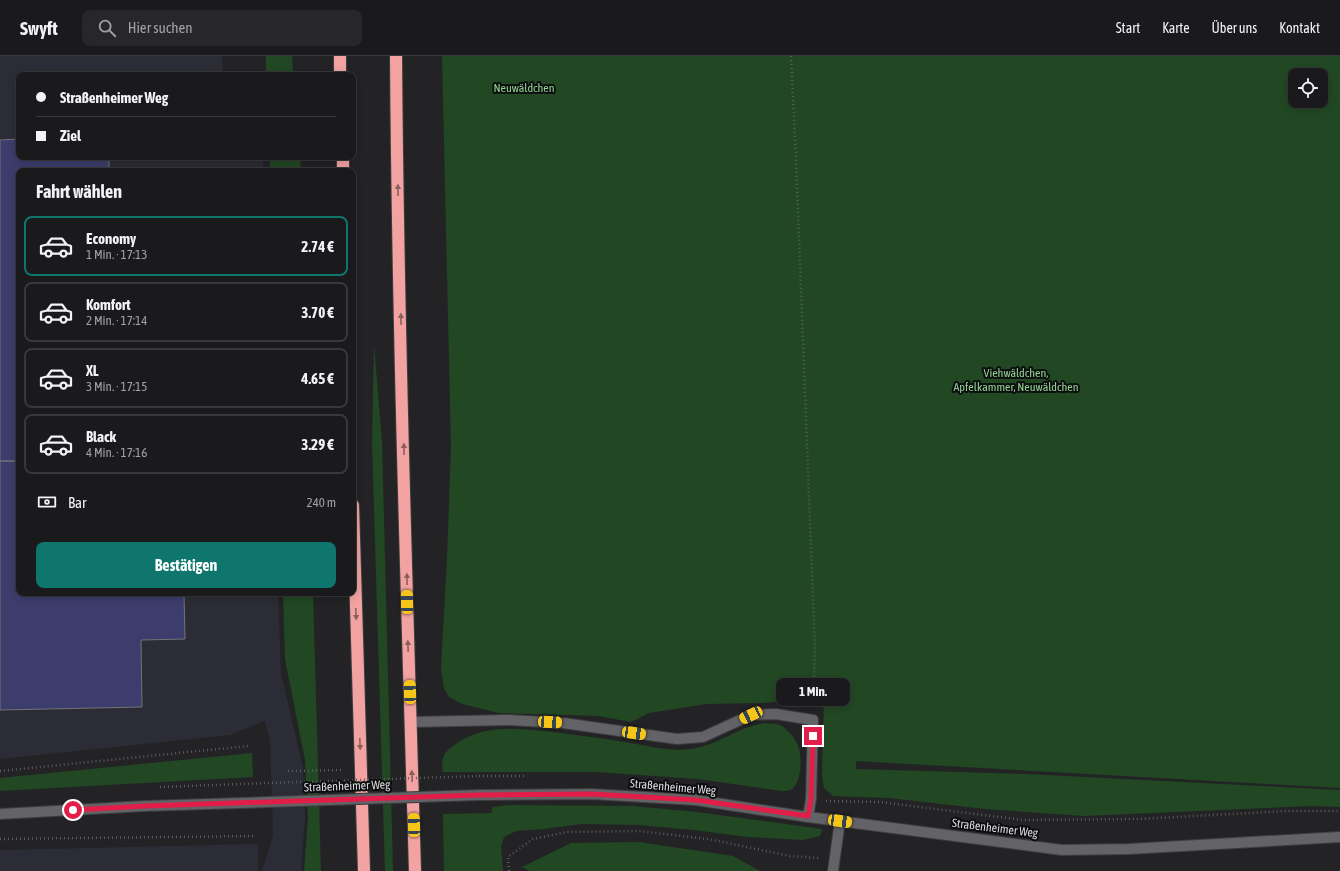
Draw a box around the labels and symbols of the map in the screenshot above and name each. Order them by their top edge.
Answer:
park label: Neuwäldchen [493,81,555,95]
one-way arrow [394,184,401,196]
one-way arrow [397,313,404,325]
park label: Viehwäldchen, Apfelkammer, Neuwäldchen [953,366,1079,394]
one-way arrow [400,443,407,455]
one-way arrow [403,573,410,585]
car [401,590,413,614]
one-way arrow [353,608,359,621]
one-way arrow [405,639,411,652]
callout: 1 Min. [776,678,850,706]
car [404,680,416,704]
car [738,704,764,726]
car [538,715,562,729]
car [621,725,647,741]
route end [804,727,822,745]
one-way arrow [357,738,363,751]
one-way arrow [409,769,415,782]
street label: Straßenheimer Weg [629,776,718,798]
street label: Straßenheimer Weg [304,777,391,795]
route start [64,801,82,819]
car [408,813,420,837]
car [827,813,853,829]
street label: Straßenheimer Weg [951,816,1040,840]

